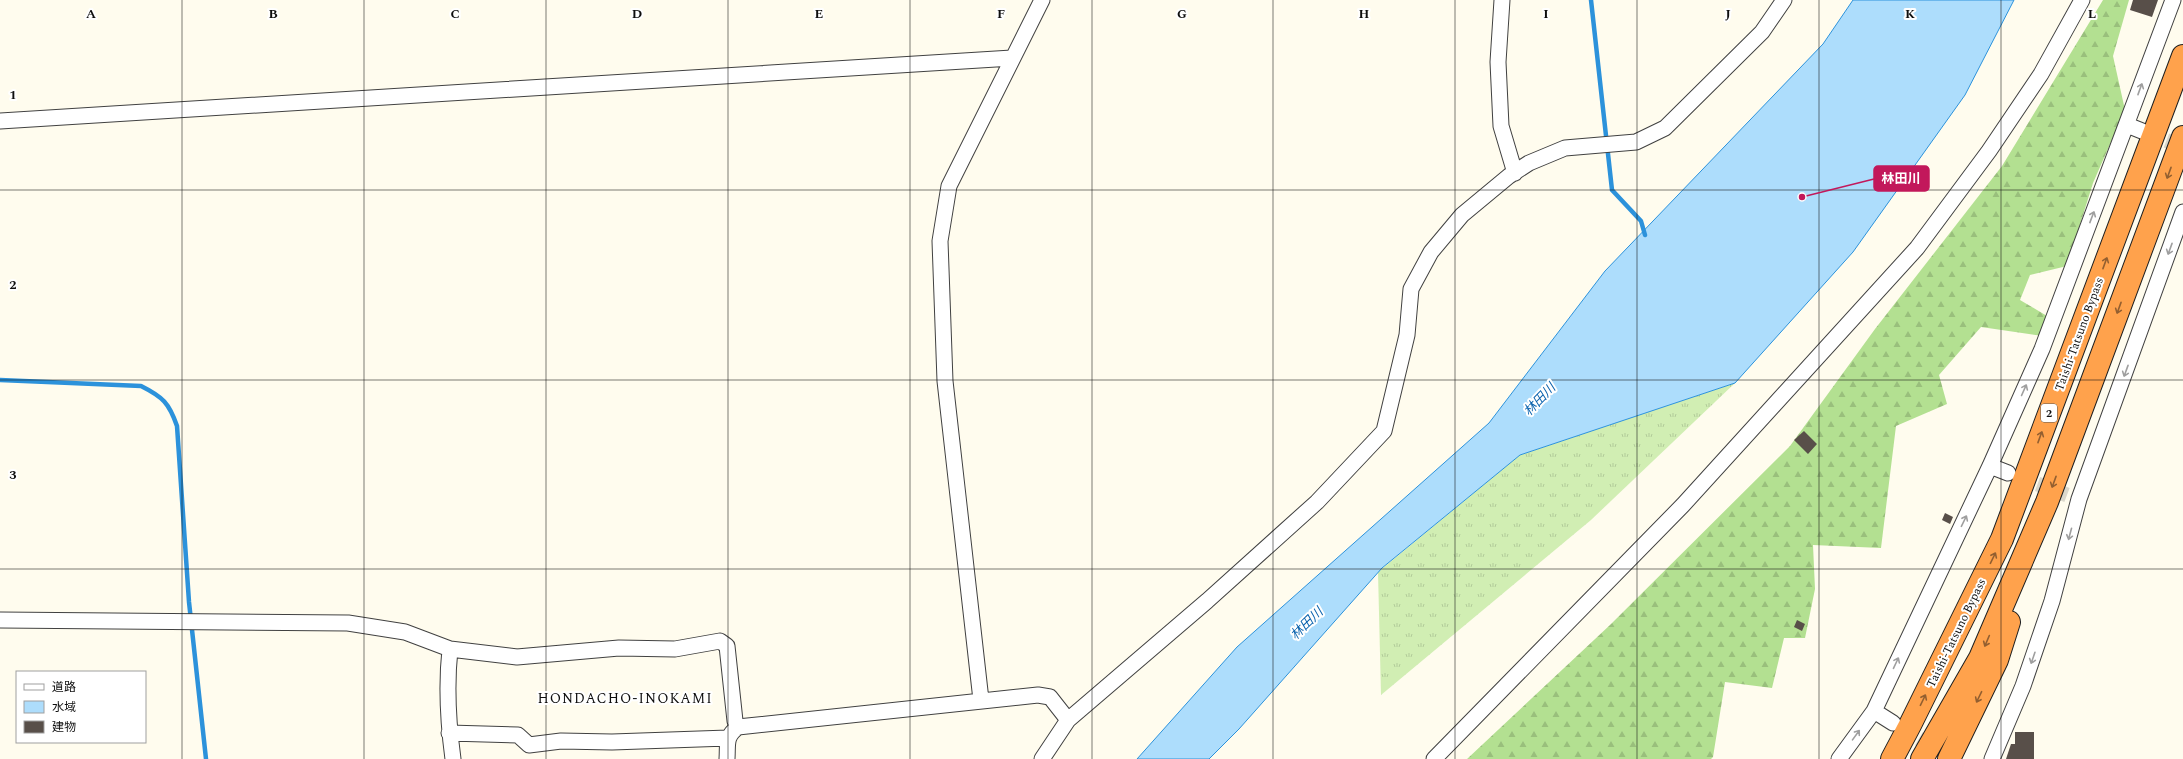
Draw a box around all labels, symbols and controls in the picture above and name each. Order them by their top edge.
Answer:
text: A [86,4,96,24]
text: B [268,4,278,24]
text: C [450,4,460,24]
text: D [632,4,642,24]
text: E [815,4,824,24]
text: F [997,4,1005,24]
text: G [1177,4,1187,24]
text: H [1359,4,1370,24]
text: I [1543,4,1549,24]
text: J [1725,4,1731,24]
text: K [1905,4,1915,24]
text: L [2088,4,2096,24]
one-way arrow [2137,82,2144,95]
text: 1 [9,85,17,105]
callout: 林田川 [1874,166,1929,191]
one-way arrow [2165,167,2173,179]
text: 林田川 [1881,169,1921,189]
one-way arrow [2088,211,2096,223]
one-way arrow [2165,243,2173,255]
one-way arrow [2102,257,2110,269]
text: 2 [9,275,17,295]
street label: Taishi-Tatsuno Bypass [2050,275,2109,394]
one-way arrow [2115,301,2122,314]
one-way arrow [2121,365,2129,377]
water label: 林田川 [1519,377,1562,421]
one-way arrow [2021,384,2028,396]
road number: 2 [2041,404,2057,422]
one-way arrow [2037,431,2045,443]
text: 3 [9,465,17,485]
one-way arrow [2050,476,2057,489]
one-way arrow [1961,515,1968,527]
one-way arrow [2066,527,2073,540]
one-way arrow [1990,552,1997,564]
street label: Taishi-Tatsuno Bypass [1922,575,1991,691]
water label: 林田川 [1286,602,1329,644]
one-way arrow [1983,634,1990,646]
one-way arrow [2028,652,2036,664]
one-way arrow [1893,658,1900,670]
legend [16,671,146,743]
text: 道路 [52,678,76,697]
district label: HONDACHO-INOKAMI [537,688,713,709]
one-way arrow [1975,691,1982,703]
one-way arrow [1920,694,1927,706]
text: 水域 [52,698,76,717]
text: 建物 [52,718,76,737]
one-way arrow [1852,730,1860,741]

